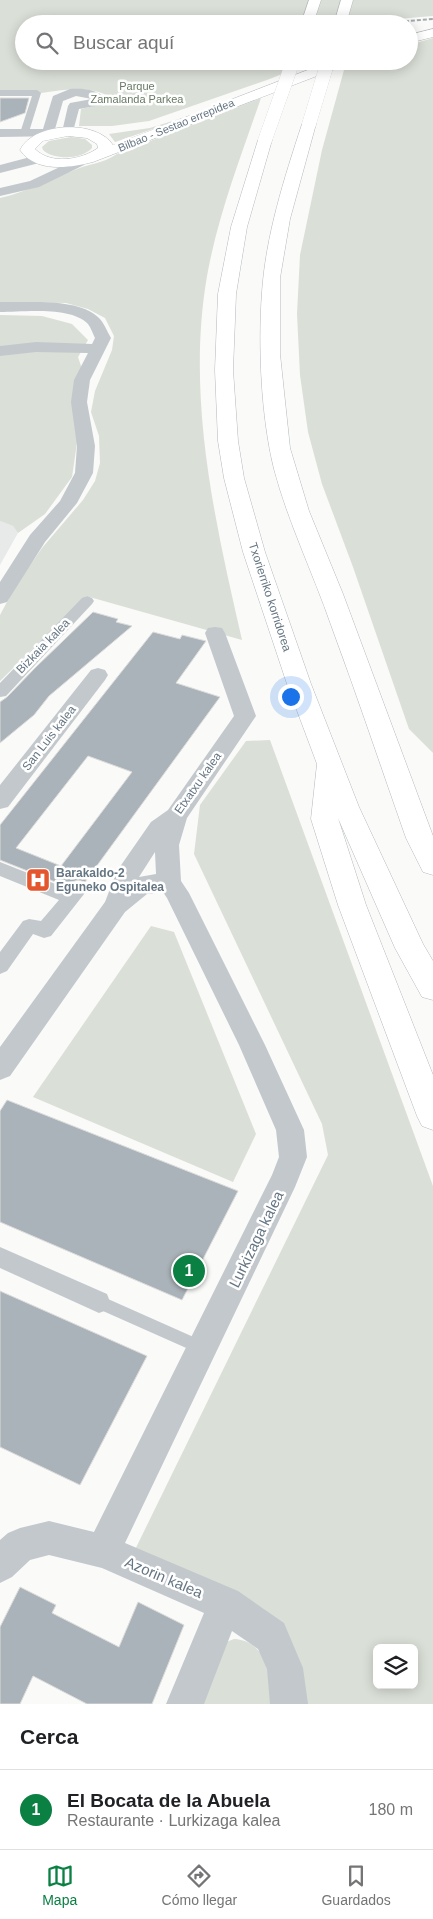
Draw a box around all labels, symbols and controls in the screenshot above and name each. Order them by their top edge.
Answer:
search box [15,15,418,70]
icon: search [33,29,61,57]
text: Buscar aquí [73,32,174,53]
park label: Parque Zamalanda Parkea [91,80,184,105]
street label: Bilbao - Sestao errepidea [116,96,237,154]
street label: Txorierriko korridorea [246,541,294,654]
street label: Bizkaia kalea [13,615,73,676]
your location [278,684,304,710]
street label: San Luis kalea [19,702,79,773]
street label: Etxatxu kalea [172,749,225,817]
place label: Barakaldo-2 Eguneko Ospitalea [56,866,164,894]
hospital icon: Barakaldo-2 Eguneko Ospitalea [25,867,51,893]
street label: Lurkizaga kalea [225,1187,287,1290]
pin: 1 [173,1252,205,1290]
street label: Azorin kalea [123,1553,206,1601]
map controls [373,1644,418,1689]
button: layers [373,1644,418,1689]
text: Cerca [20,1725,78,1748]
text: El Bocata de la Abuela [67,1790,270,1811]
text: 1 [32,1801,40,1818]
text: 180 m [369,1801,413,1818]
text: Restaurante · Lurkizaga kalea [67,1812,280,1829]
tab: Mapa [42,1862,77,1908]
tab: Cómo llegar [162,1862,237,1908]
tab: Guardados [321,1862,391,1908]

